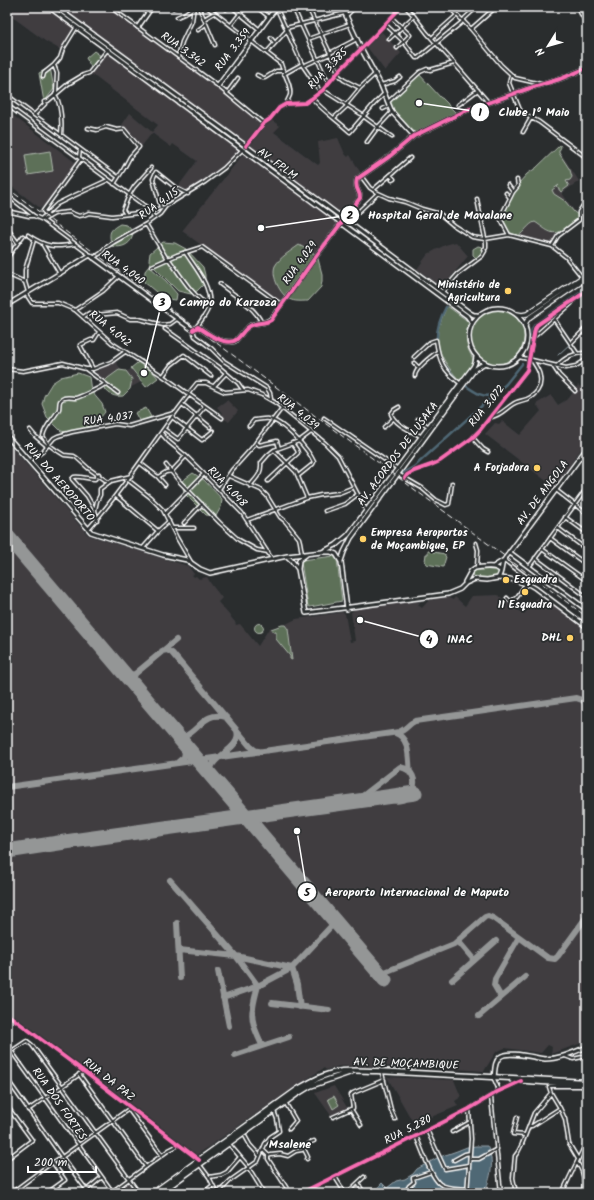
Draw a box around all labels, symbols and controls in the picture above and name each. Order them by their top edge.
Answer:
street label: RUA 3.359 [210,24,256,75]
north arrow [528,26,568,66]
street label: RUA 3.342 [157,28,209,72]
street label: RUA 3.385 [304,43,353,94]
text: N [532,43,550,60]
callout: Clube 1º Maio [470,100,578,124]
text: 1 [478,103,482,122]
text: Clube 1º Maio [498,103,570,122]
street label: AV. FPLM [253,143,301,185]
street label: RUA 4.115 [135,183,184,225]
callout: Hospital Geral de Mavalane [340,203,520,227]
text: 2 [347,206,354,225]
text: Hospital Geral de Mavalane [368,206,512,225]
street label: RUA 4.029 [278,237,322,289]
street label: RUA 4.040 [98,246,149,290]
place label: Ministério de Agricultura [437,276,501,307]
marker: Ministério de Agricultura [503,286,513,296]
callout: Campo do Karzoza [152,290,285,314]
text: 3 [158,293,166,312]
text: Campo do Karzoza [179,293,277,312]
street label: RUA 4.042 [85,306,135,352]
street label: RUA 3.072 [464,381,510,431]
street label: RUA 4.039 [273,389,324,435]
street label: AV. ACORDOS DE LUSAKA [353,398,443,510]
street label: RUA 4.037 [82,407,135,431]
street label: RUA DO AEROPORTO [19,438,99,526]
street label: AV. DE ANGOLA [512,456,574,529]
place label: A Forjadora [474,459,529,477]
street label: RUA 4.048 [203,462,251,512]
marker: A Forjadora [532,463,542,473]
place label: Empresa Aeroportos de Moçambique, EP [371,524,469,555]
marker: Empresa Aeroportos de Moçambique, EP [358,534,368,544]
place label: Esquadra [514,571,558,589]
marker: Esquadra [501,575,511,585]
marker: 11 Esquadra [520,587,530,597]
place label: 11 Esquadra [498,596,553,614]
callout: INAC [419,627,481,651]
place label: DHL [542,629,562,647]
text: 4 [426,630,433,649]
text: INAC [447,630,473,649]
marker: DHL [565,633,575,643]
callout: Aeroporto Internacional de Maputo [297,880,517,904]
text: 5 [303,883,311,902]
text: Aeroporto Internacional de Maputo [325,883,510,902]
street label: AV. DE MOÇAMBIQUE [353,1053,460,1075]
street label: RUA DA PAZ [79,1054,139,1106]
street label: RUA DOS FORTES [27,1064,91,1144]
street label: RUA 5.280 [381,1110,435,1150]
district label: Msalene [269,1135,311,1154]
scale bar [28,1148,96,1174]
text: 200 m [34,1153,68,1172]

